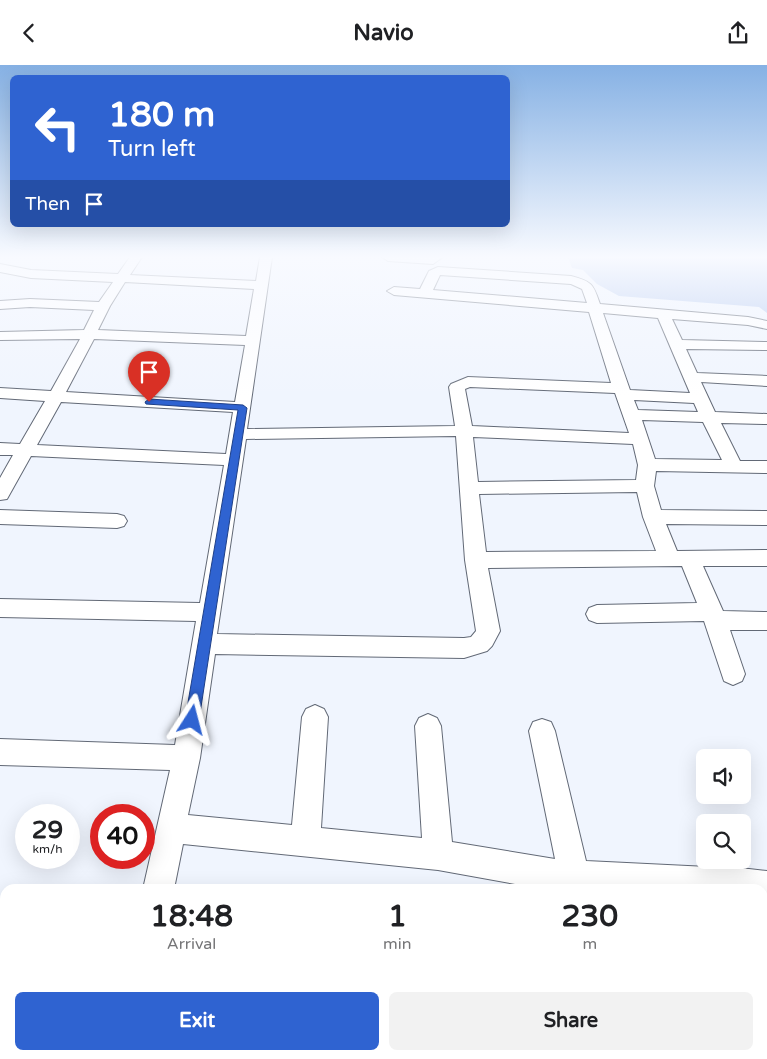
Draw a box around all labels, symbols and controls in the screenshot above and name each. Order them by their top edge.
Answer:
icon: back [15,19,43,47]
icon: share [724,19,752,47]
text: Navio [353,20,414,46]
text: 180 m [108,94,215,136]
icon: left [25,95,90,160]
text: Turn left [108,136,196,162]
icon: arrive [80,190,108,218]
text: Then [25,193,70,215]
pin [128,351,170,402]
icon: arrive [135,358,163,386]
position arrow [165,693,217,745]
map controls [696,749,751,869]
button: sound [696,749,751,804]
speed limit sign: 40 [90,804,155,869]
button: search [696,814,751,869]
text: 29 [32,815,63,845]
text: km/h [32,842,63,856]
text: 18:48 [150,898,233,935]
text: 1 [388,898,407,935]
text: 230 [562,898,618,935]
text: Arrival [167,934,216,954]
text: min [383,934,412,954]
text: m [582,934,597,954]
button: Exit [15,992,379,1050]
button: Share [389,992,753,1050]

